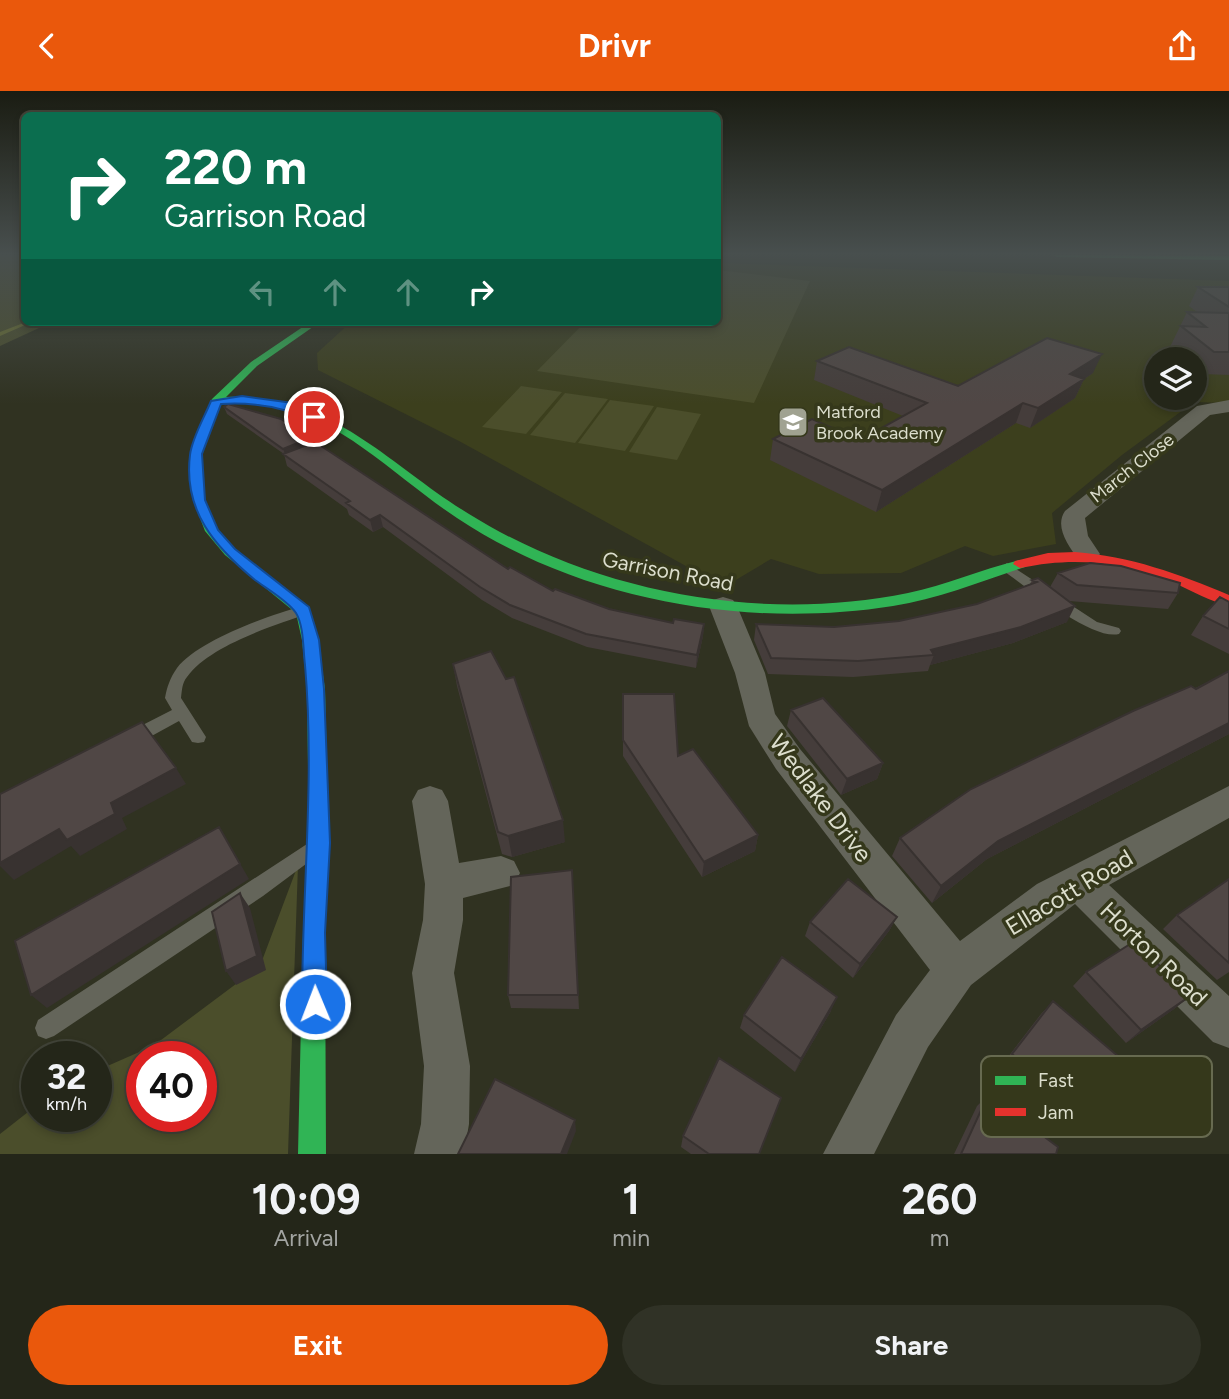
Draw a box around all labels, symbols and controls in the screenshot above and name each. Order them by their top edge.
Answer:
icon: back [28,27,66,65]
text: Drivr [578,27,651,65]
icon: share [1163,27,1201,65]
text: 220 m [164,137,307,196]
icon: right [49,140,140,231]
text: Garrison Road [164,197,367,235]
icon: left [243,273,281,311]
icon: ahead [316,273,354,311]
icon: ahead [389,273,427,311]
icon: right [462,273,500,311]
map controls [1144,347,1207,410]
button: layers [1144,347,1207,410]
pin [284,387,344,447]
icon: arrive [295,398,333,436]
place label: Matford Brook Academy [816,401,944,444]
school or university icon: Matford Brook Academy [776,405,810,439]
street label: March Close [1086,428,1178,508]
street label: Garrison Road [600,546,736,596]
street label: Wedlake Drive [763,728,879,868]
street label: Ellacott Road [1000,843,1138,941]
street label: Horton Road [1094,896,1214,1012]
position arrow [278,967,352,1041]
speed limit sign: 40 [126,1041,217,1132]
text: 32 [47,1056,86,1098]
legend [981,1056,1212,1137]
text: Fast [1038,1069,1074,1092]
text: km/h [46,1093,87,1115]
text: Jam [1038,1101,1074,1124]
text: 10:09 [252,1174,361,1225]
text: 1 [622,1174,640,1225]
text: 260 [902,1174,977,1225]
text: Arrival [274,1224,339,1252]
text: min [612,1224,650,1252]
text: m [930,1224,949,1252]
button: Exit [28,1305,608,1385]
button: Share [622,1305,1201,1385]

